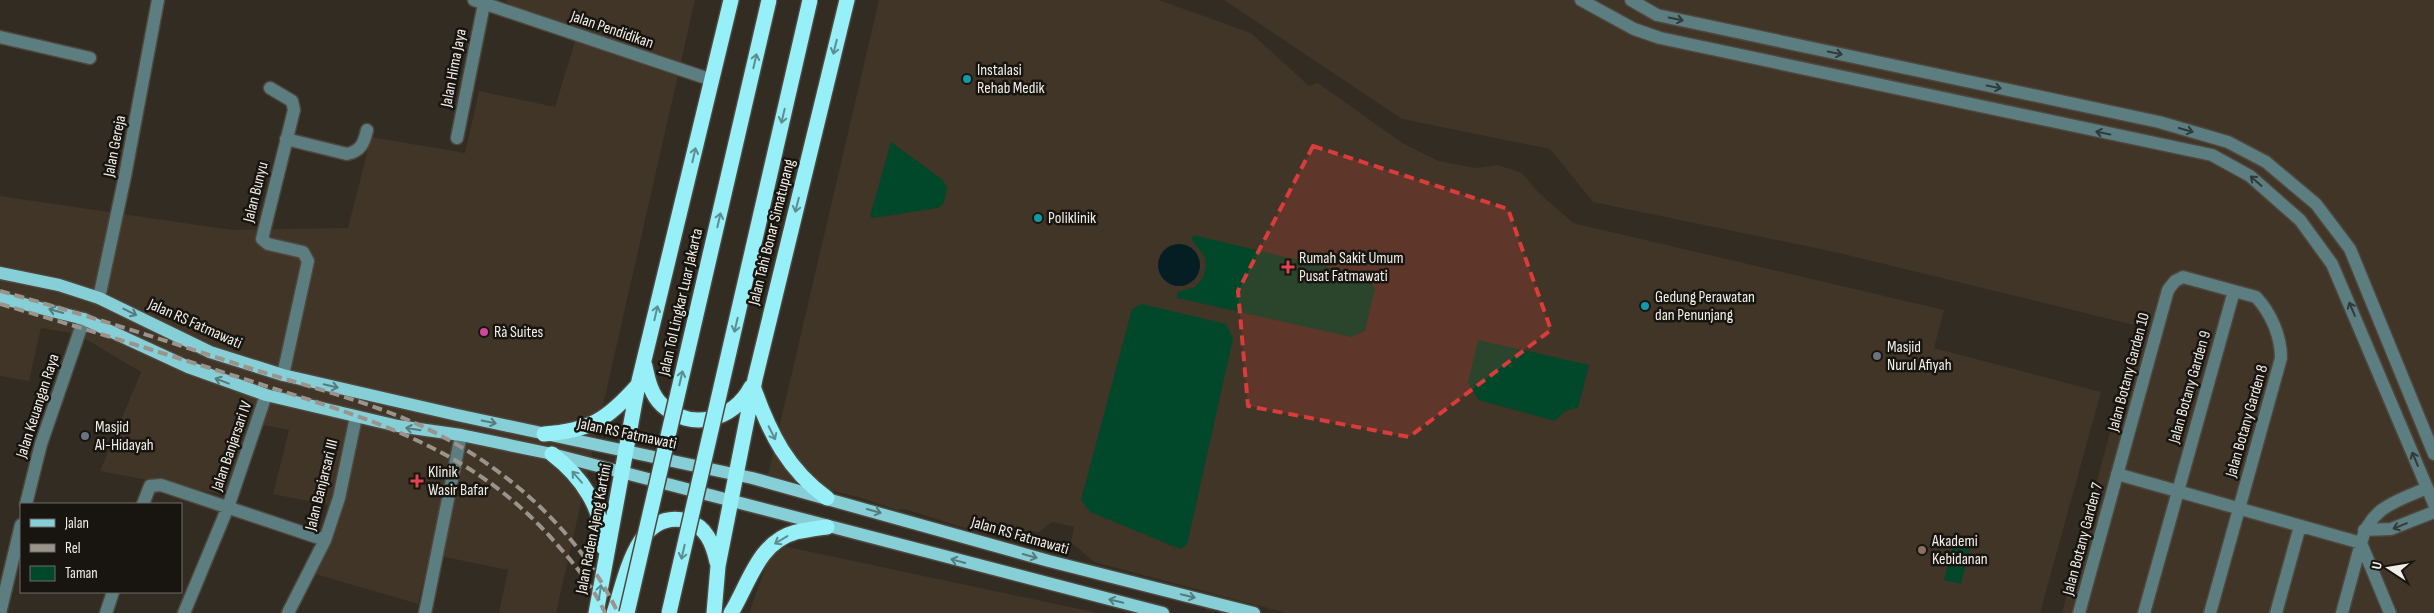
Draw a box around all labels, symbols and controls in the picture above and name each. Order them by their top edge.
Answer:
street label: Jalan Pendidikan [567,7,656,53]
one-way arrow [1667,15,1683,24]
street label: Jalan Hima Jaya [437,27,471,110]
one-way arrow [830,39,839,55]
one-way arrow [1826,49,1842,58]
one-way arrow [751,54,760,70]
place label: Instalasi Rehab Medik [977,61,1045,98]
marker: Instalasi Rehab Medik [961,73,973,85]
one-way arrow [1985,83,2001,92]
one-way arrow [778,107,787,123]
street label: Jalan Gereja [100,114,130,179]
one-way arrow [2178,126,2194,135]
one-way arrow [2095,128,2111,137]
one-way arrow [690,147,699,163]
street label: Jalan Tahi Bonar Simatupang [744,157,799,308]
street label: Jalan Bunyu [239,160,273,225]
one-way arrow [2250,175,2263,186]
one-way arrow [792,197,801,213]
place label: Poliklinik [1048,209,1096,228]
one-way arrow [715,212,724,228]
marker: Poliklinik [1032,212,1044,224]
street label: Jalan Tol Lingkar Luar Jakarta [655,227,707,378]
place label: Rumah Sakit Umum Pusat Fatmawati [1299,249,1404,286]
marker: Rumah Sakit Umum Pusat Fatmawati [1281,260,1295,274]
place label: Gedung Perawatan dan Penunjang [1655,288,1755,325]
street label: Jalan RS Fatmawati [144,294,245,353]
marker: Gedung Perawatan dan Penunjang [1639,300,1651,312]
one-way arrow [2346,302,2356,317]
one-way arrow [652,305,661,321]
one-way arrow [48,306,64,315]
one-way arrow [122,308,137,317]
street label: Jalan Botany Garden 10 [2104,311,2154,434]
one-way arrow [731,317,740,333]
place label: Rà Suites [494,323,544,342]
marker: Rà Suites [478,326,490,338]
street label: Jalan Botany Garden 9 [2165,329,2215,446]
place label: Masjid Nurul Afiyah [1887,338,1951,375]
marker: Masjid Nurul Afiyah [1871,350,1883,362]
street label: Jalan Keuangan Raya [12,352,64,461]
street label: Jalan Botany Garden 8 [2222,363,2272,480]
one-way arrow [677,370,686,386]
one-way arrow [214,375,229,384]
one-way arrow [322,382,338,391]
street label: Jalan Banjarsari IV [207,398,257,494]
street label: Jalan RS Fatmawati [575,414,678,454]
place label: Masjid Al-Hidayah [94,418,154,455]
one-way arrow [481,418,497,427]
one-way arrow [405,423,421,433]
one-way arrow [768,425,777,440]
marker: Masjid Al-Hidayah [79,430,91,442]
street label: Jalan Banjarsari III [301,437,342,533]
one-way arrow [2410,452,2419,467]
street label: Jalan Raden Ajeng Kartini [572,462,616,597]
place label: Klinik Wasir Bafar [428,463,489,500]
one-way arrow [571,470,583,483]
marker: Klinik Wasir Bafar [410,474,424,488]
street label: Jalan Botany Garden 7 [2059,480,2107,598]
legend [20,503,182,593]
one-way arrow [866,507,882,517]
street label: Jalan RS Fatmawati [968,513,1071,559]
text: Jalan [64,514,89,533]
one-way arrow [2393,521,2408,531]
place label: Akademi Kebidanan [1931,532,1988,569]
one-way arrow [774,536,788,546]
text: Rel [65,539,81,558]
one-way arrow [678,543,687,559]
north arrow [2364,543,2414,593]
marker: Akademi Kebidanan [1916,544,1928,556]
one-way arrow [1022,552,1038,561]
one-way arrow [951,555,967,565]
text: U [2368,560,2386,571]
text: Taman [65,564,98,583]
one-way arrow [595,585,605,601]
one-way arrow [1180,592,1196,601]
one-way arrow [1108,596,1124,605]

